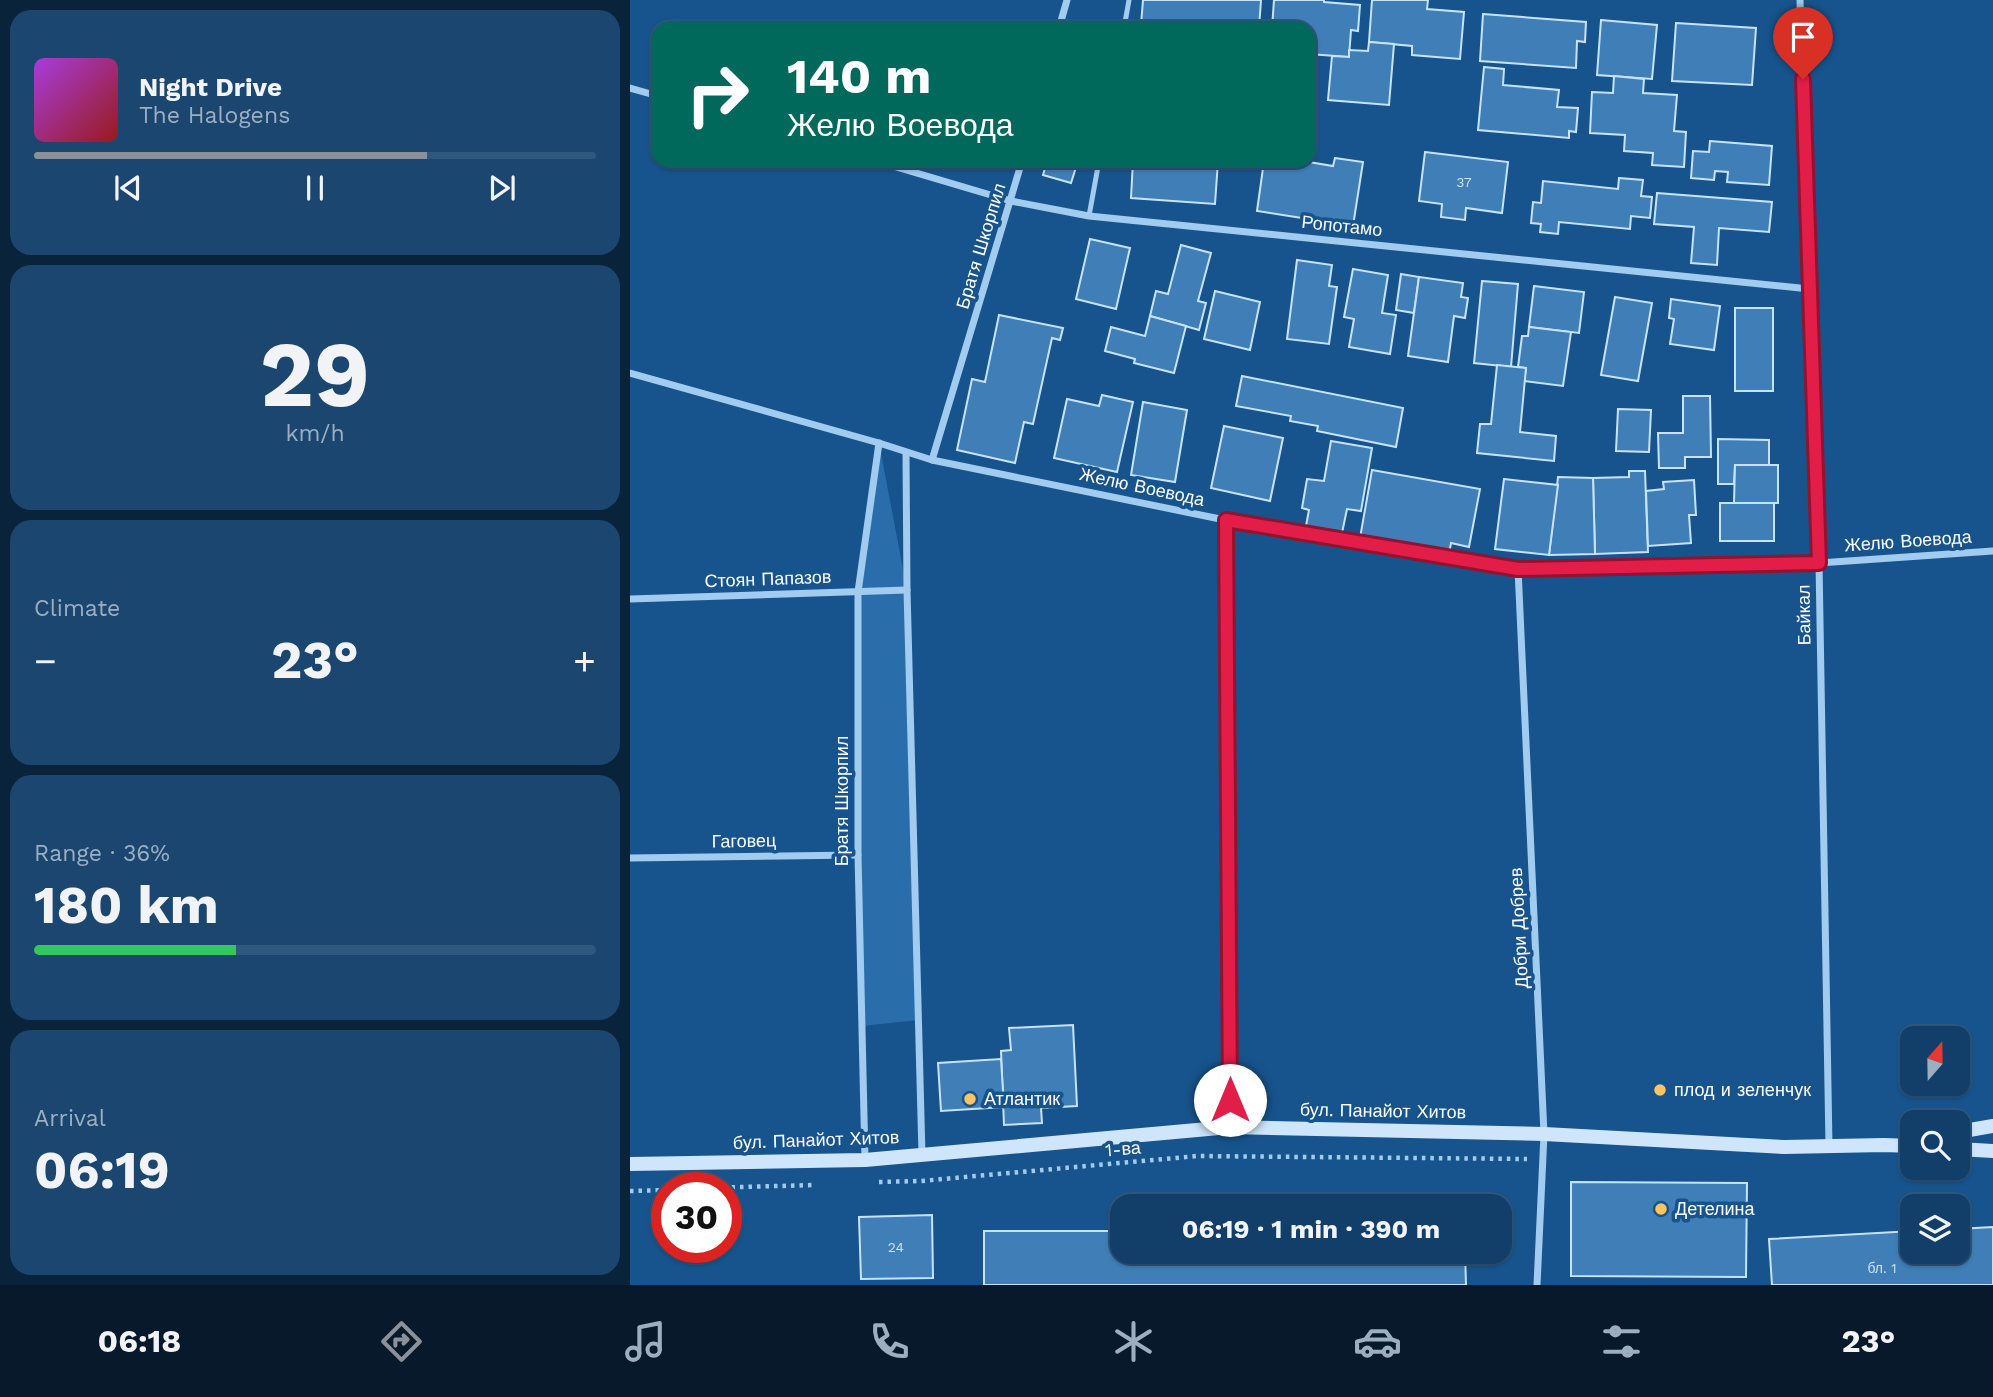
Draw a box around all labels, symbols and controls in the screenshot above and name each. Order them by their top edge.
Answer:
pin [1773,7,1833,79]
icon: arrive [1784,18,1822,56]
text: 140 m [787,47,931,105]
icon: right [672,49,763,140]
text: Night Drive [139,72,282,102]
text: The Halogens [139,102,290,129]
text: Желю Воевода [787,106,1014,144]
icon: previous [109,169,147,207]
icon: pause [296,169,334,207]
icon: next [483,169,521,207]
house number: 37 [1456,174,1472,190]
street label: Братя Шкорпил [951,180,1010,311]
street label: Ропотамо [1301,211,1383,240]
text: 29 [260,321,370,428]
text: km/h [285,420,345,447]
street label: Желю Воевода [1078,463,1208,510]
street label: Желю Воевода [1844,526,1973,555]
street label: Стоян Папазов [704,566,832,591]
street label: Байкал [1792,584,1815,646]
text: Climate [34,595,120,622]
text: 23° [271,630,359,691]
text: − [34,639,57,683]
text: + [573,639,596,683]
street label: Братя Шкорпил [831,736,852,866]
street label: Гаговец [712,829,776,852]
text: Range · 36% [34,840,170,867]
street label: Добри Добрев [1505,867,1532,989]
text: 180 km [34,875,219,936]
north arrow [1900,1026,1970,1096]
map controls [1900,1026,1970,1264]
position arrow [1193,1063,1267,1137]
place label: плод и зеленчук [1674,1079,1811,1100]
marker: плод и зеленчук [1652,1082,1668,1098]
place label: Атлантик [984,1088,1060,1109]
marker: Атлантик [962,1091,978,1107]
street label: бул. Панайот Хитов [1300,1099,1466,1122]
text: Arrival [34,1105,106,1132]
button: search [1900,1110,1970,1180]
street label: бул. Панайот Хитов [732,1126,900,1153]
street label: 1-ва [1104,1136,1143,1161]
text: 06:19 [34,1140,170,1201]
speed limit sign: 30 [651,1172,742,1263]
button: layers [1900,1194,1970,1264]
place label: Детелина [1675,1198,1756,1219]
marker: Детелина [1653,1201,1669,1217]
text: 06:19 · 1 min · 390 m [1182,1214,1440,1244]
house number: 24 [888,1239,904,1255]
house number: бл. 1 [1867,1260,1897,1276]
icon: directions [377,1317,426,1366]
icon: music [621,1317,670,1366]
icon: phone [865,1317,914,1366]
icon: climate [1109,1317,1158,1366]
icon: car [1353,1317,1402,1366]
icon: filters [1597,1317,1646,1366]
text: 06:18 [98,1322,181,1360]
text: 23° [1842,1322,1895,1360]

